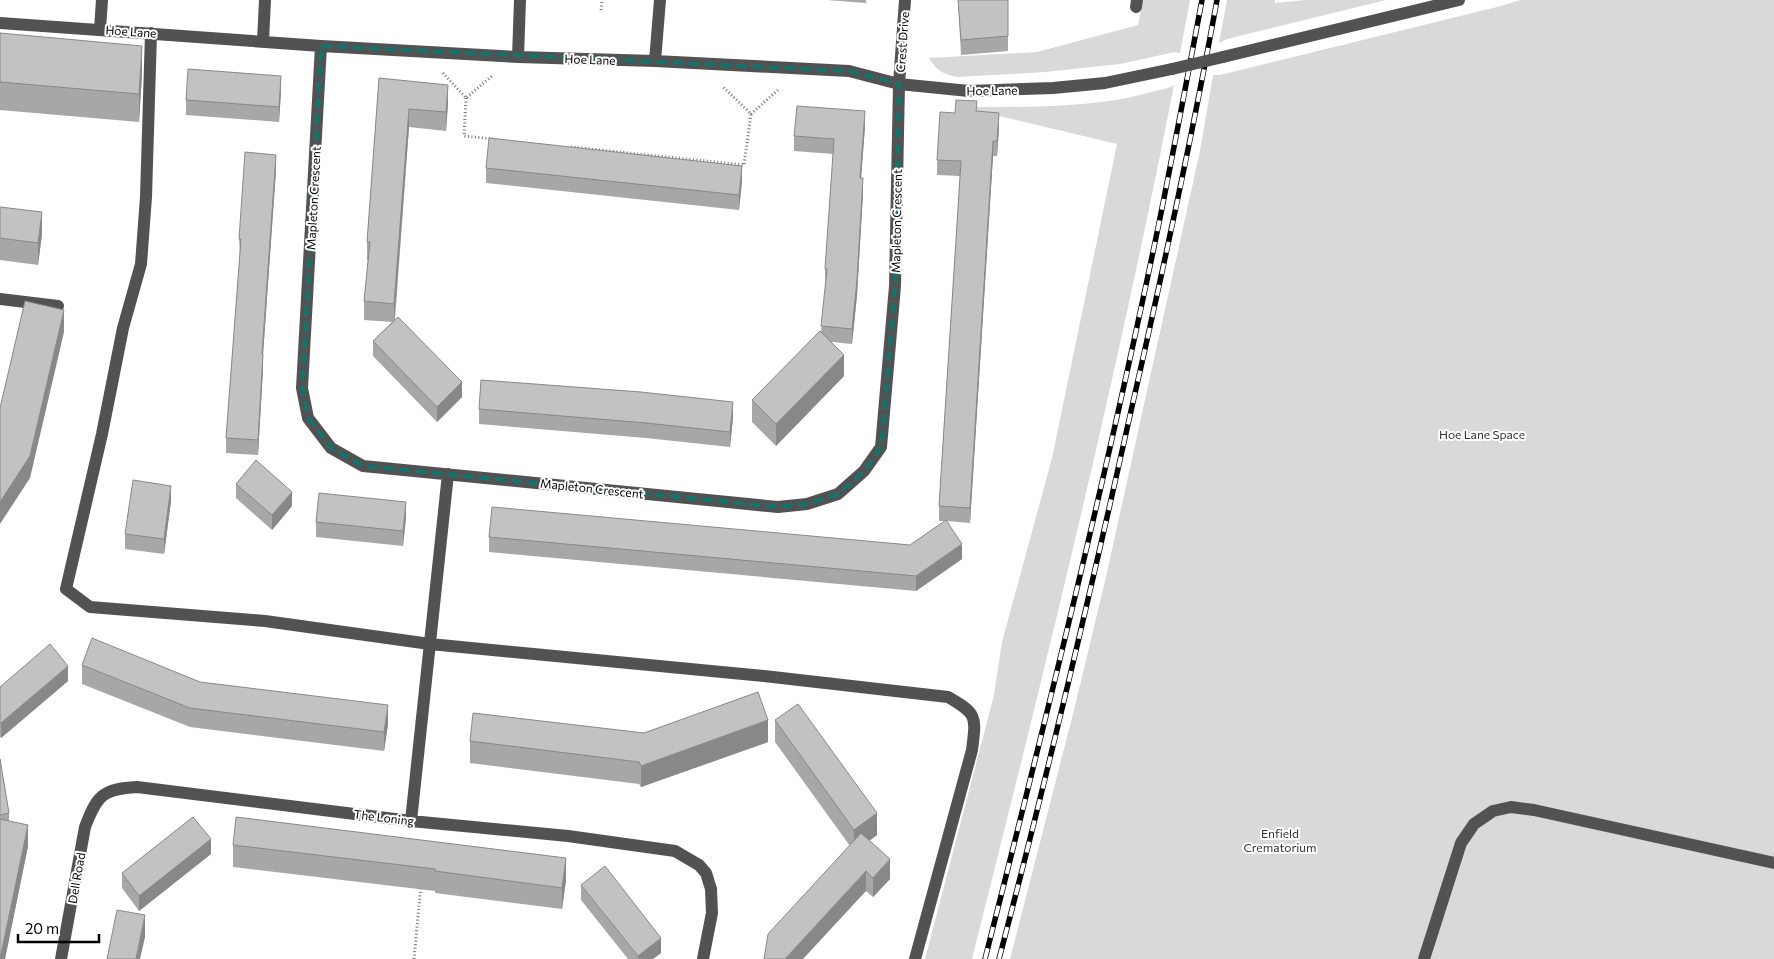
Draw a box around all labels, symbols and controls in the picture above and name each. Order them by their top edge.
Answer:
street label: Crest Drive [893,11,911,73]
street label: Hoe Lane [105,22,157,40]
street label: Hoe Lane [564,51,616,67]
street label: Hoe Lane [966,83,1018,97]
street label: Mapleton Crescent [303,146,323,250]
street label: Mapleton Crescent [888,169,904,273]
park label: Hoe Lane Space [1439,427,1525,441]
street label: Mapleton Crescent [540,476,644,500]
street label: The Loning [353,806,415,828]
park label: Enfield Crematorium [1244,826,1316,854]
street label: Dell Road [65,851,87,905]
scale bar [18,912,99,944]
text: 20 m [25,919,59,937]

